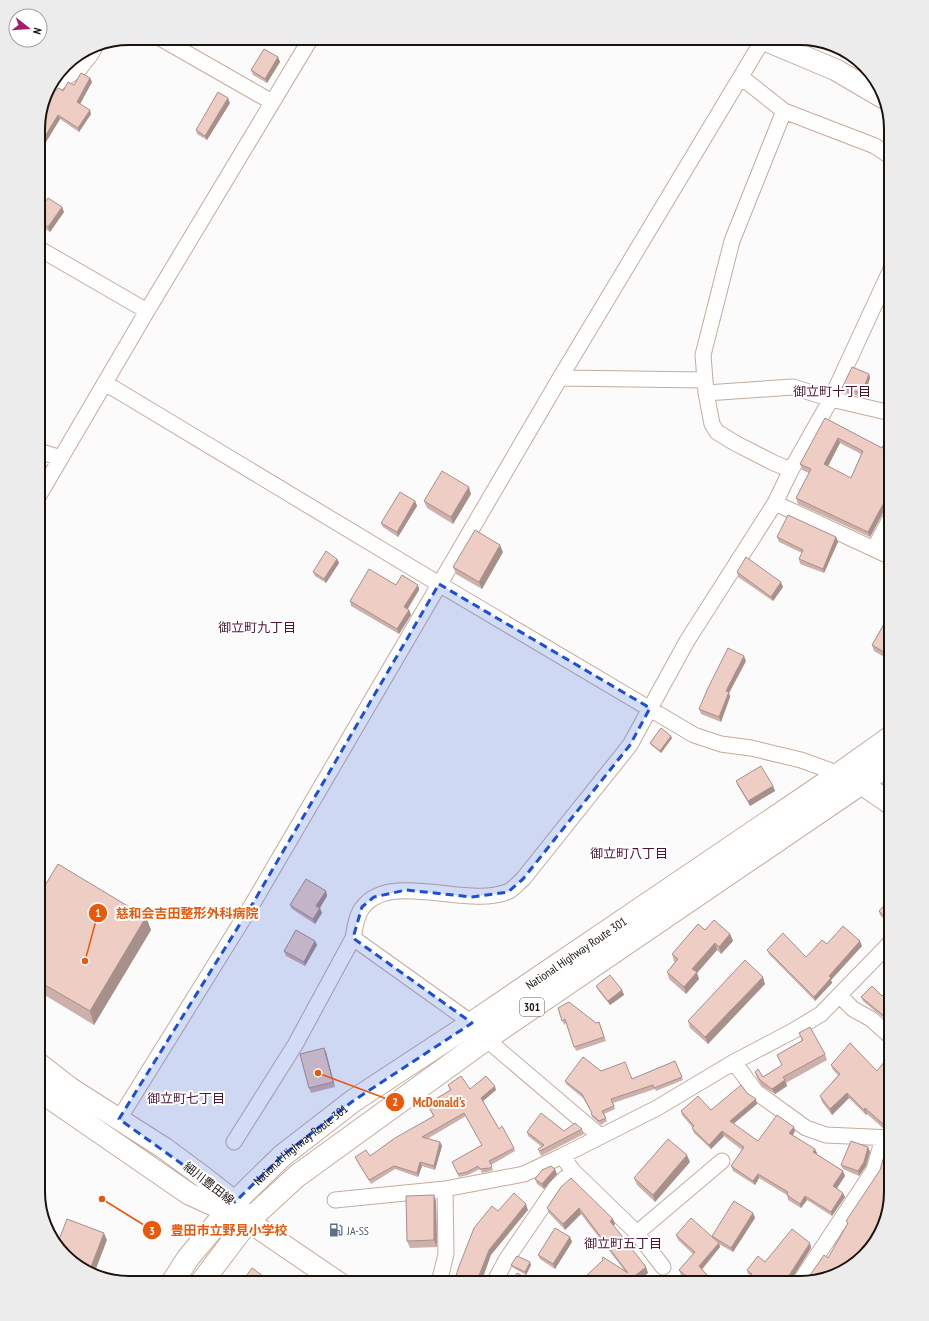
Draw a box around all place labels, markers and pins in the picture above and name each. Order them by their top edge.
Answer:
callout: 慈和会吉田整形外科病院 [88,901,267,926]
callout: McDonald's [385,1090,473,1115]
callout: 豊田市立野見小学校 [142,1218,295,1243]
fuel station icon: JA-SS [328,1222,344,1238]
place label: JA-SS [346,1223,369,1238]

